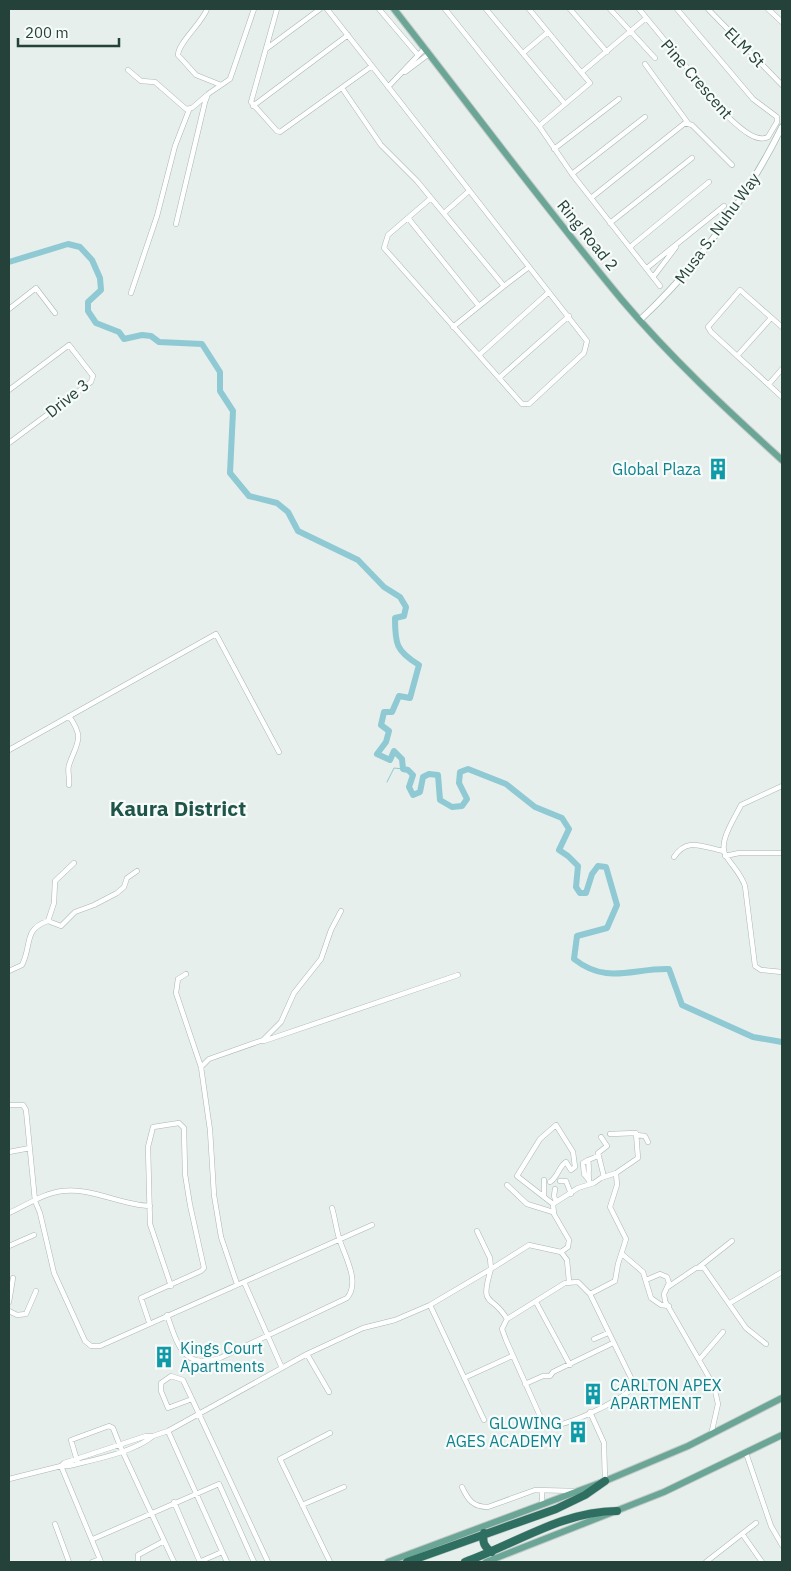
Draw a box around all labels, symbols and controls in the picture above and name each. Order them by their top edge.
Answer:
scale bar [18,15,119,47]
text: 200 m [25,23,69,42]
street label: ELM St [721,23,769,71]
street label: Pine Crescent [657,35,737,123]
street label: Musa S. Nuhu Way [670,169,764,287]
street label: Ring Road 2 [553,195,623,275]
street label: Drive 3 [41,374,93,422]
building icon: Global Plaza [705,456,731,482]
place label: Global Plaza [612,459,701,479]
district label: Kaura District [110,794,246,822]
place label: Kings Court Apartments [180,1338,265,1376]
building icon: Kings Court Apartments [151,1344,177,1370]
place label: CARLTON APEX APARTMENT [610,1375,722,1413]
building icon: CARLTON APEX APARTMENT [580,1381,606,1407]
place label: GLOWING AGES ACADEMY [446,1413,563,1451]
building icon: GLOWING AGES ACADEMY [565,1419,591,1445]

